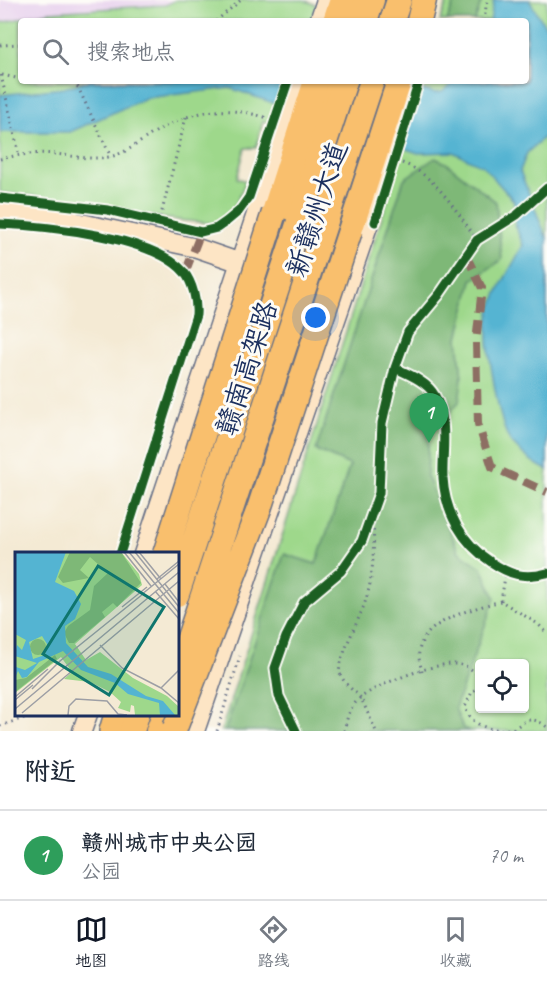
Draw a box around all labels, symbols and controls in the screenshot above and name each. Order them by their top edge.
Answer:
search box [18,18,529,84]
icon: search [39,35,72,68]
text: 搜索地点 [87,38,175,66]
street label: 新赣州大道 [278,137,355,281]
street label: 赣南高架路 [208,296,285,440]
your location [301,303,330,332]
pin: 1 [410,394,448,443]
inset map [15,552,178,716]
map controls [475,659,529,713]
button: locate [475,659,529,713]
text: 附近 [24,755,76,788]
text: 赣州城市中央公园 [81,829,257,857]
text: 1 [39,843,48,868]
text: 70 m [489,843,523,868]
text: 公园 [81,859,121,884]
tab: 地图 [75,913,108,971]
tab: 路线 [257,913,290,971]
tab: 收藏 [439,913,472,971]

